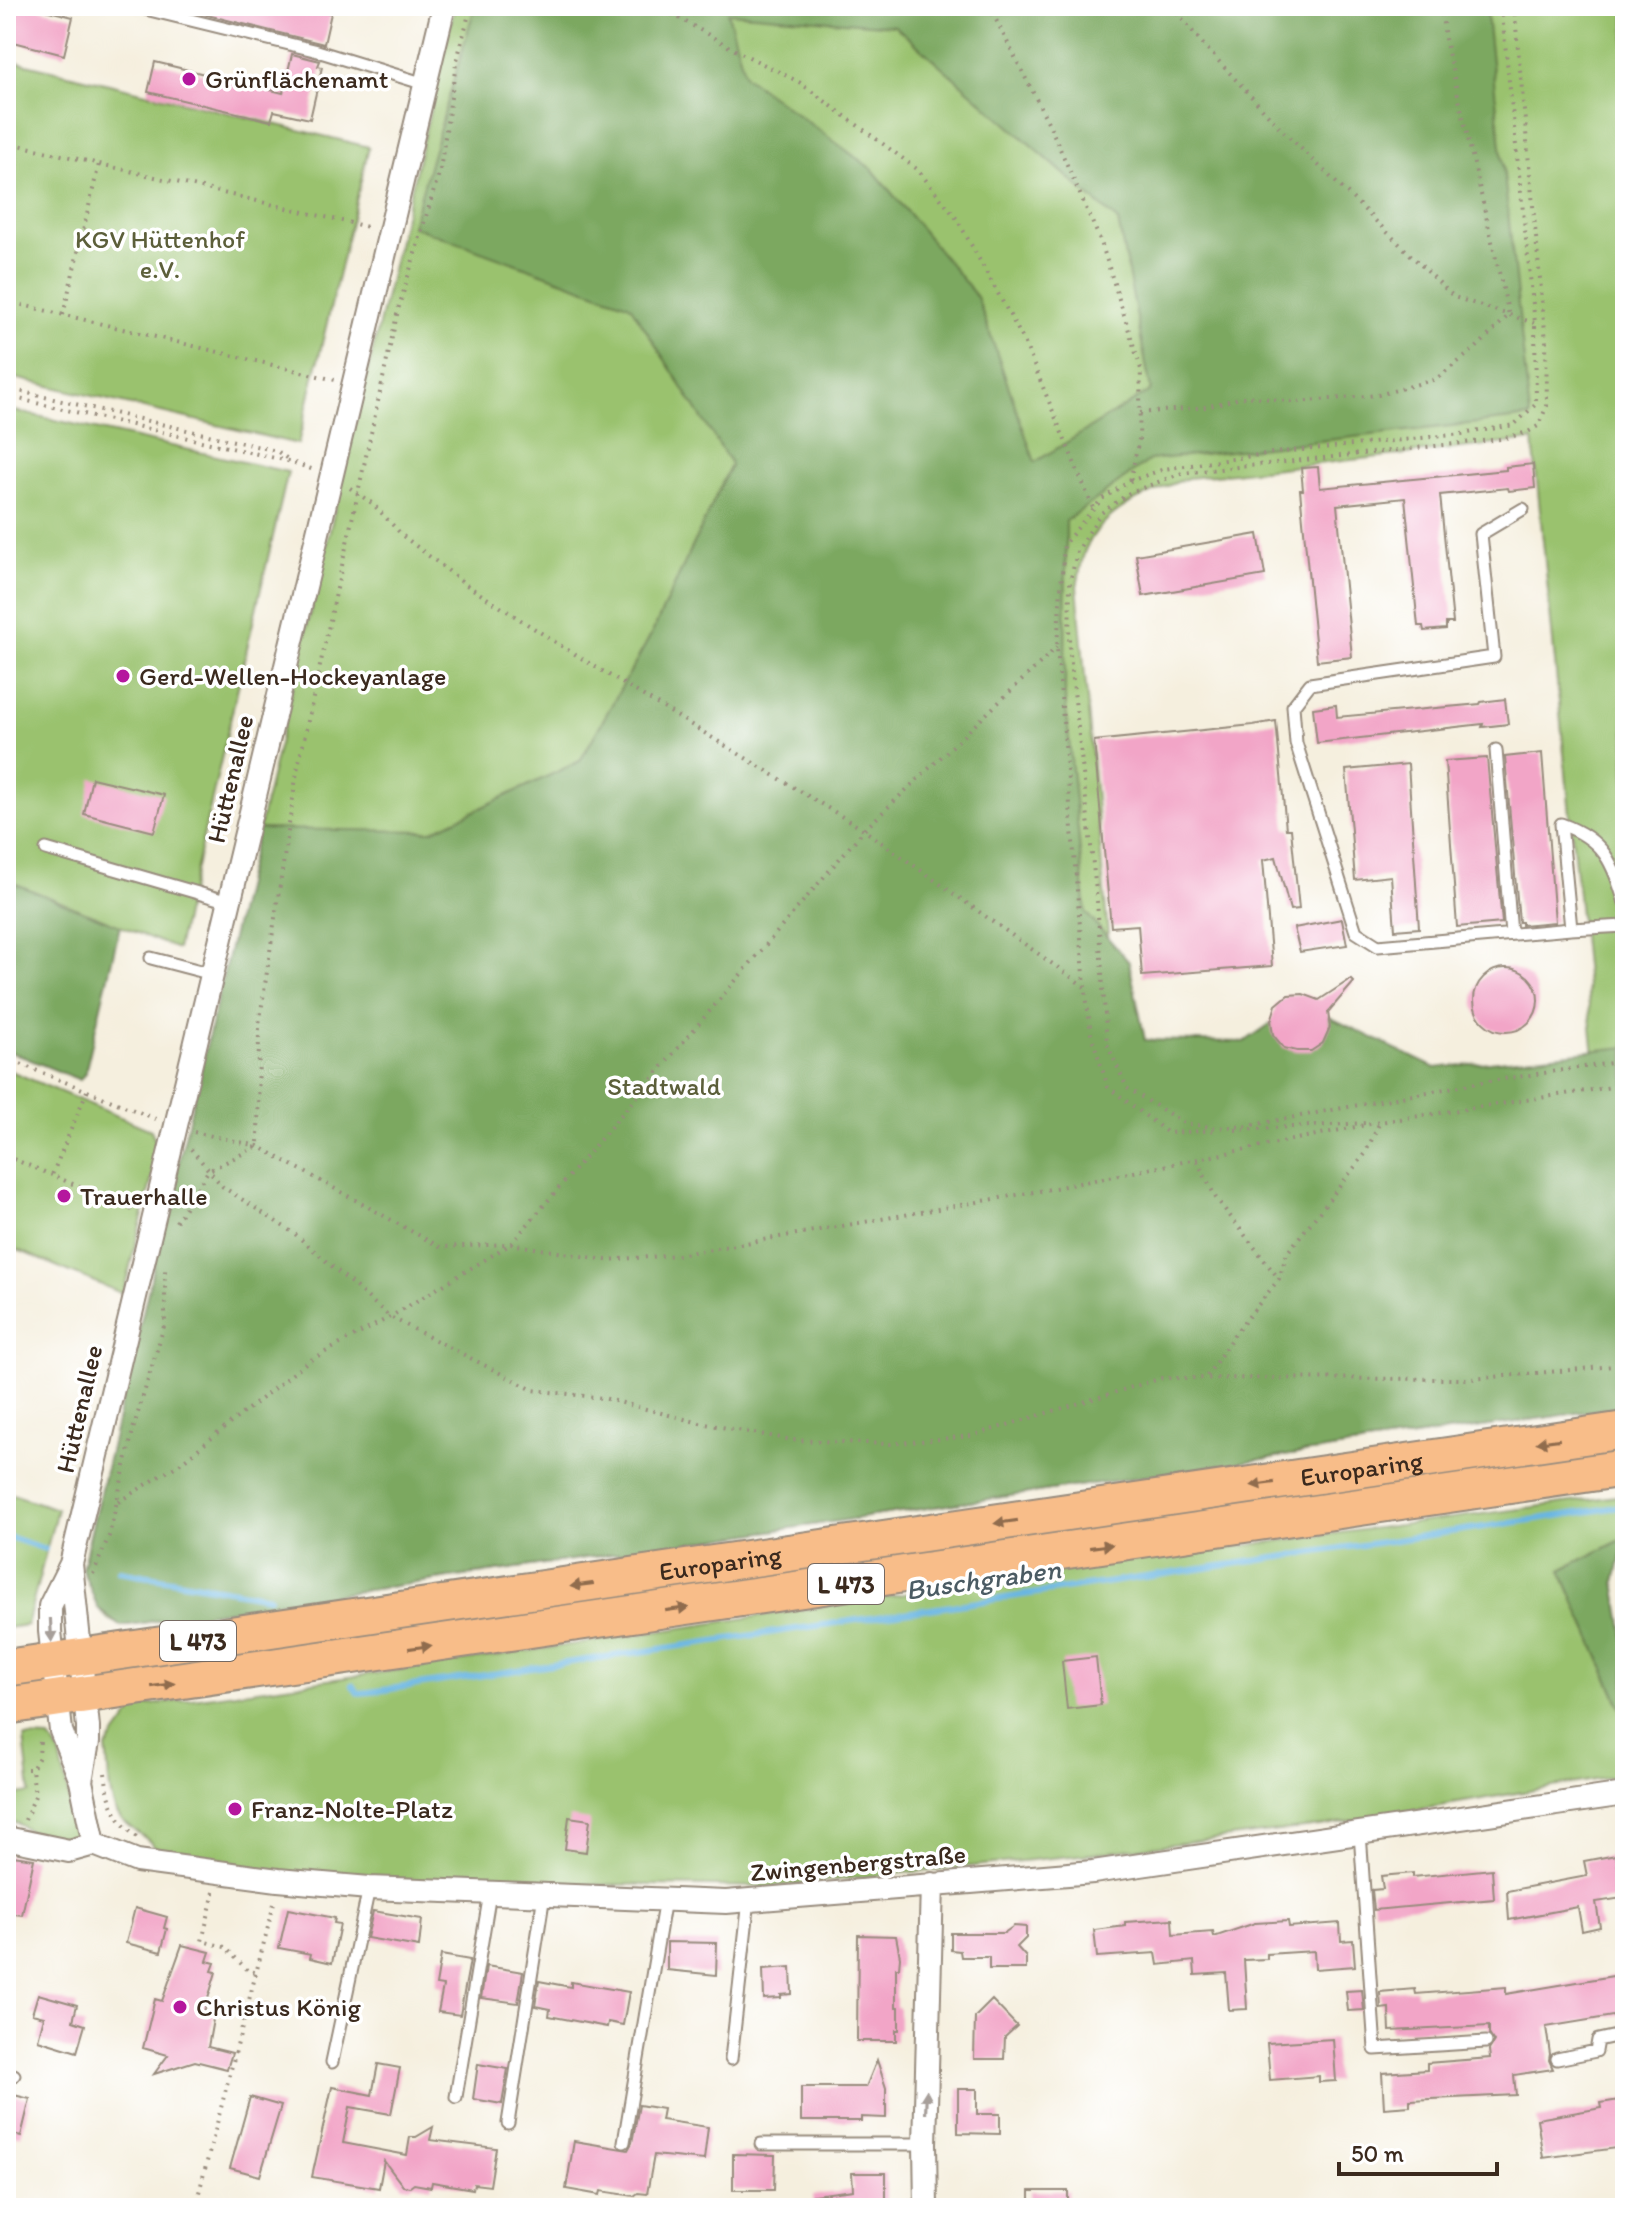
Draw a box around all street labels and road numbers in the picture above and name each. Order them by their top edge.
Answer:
street label: Hüttenallee [200,712,260,846]
street label: Hüttenallee [49,1342,109,1476]
street label: Europaring [1298,1444,1426,1494]
street label: Europaring [657,1538,784,1588]
road number: L 473 [808,1564,884,1604]
road number: L 473 [160,1621,236,1661]
street label: Zwingenbergstraße [749,1838,967,1888]

